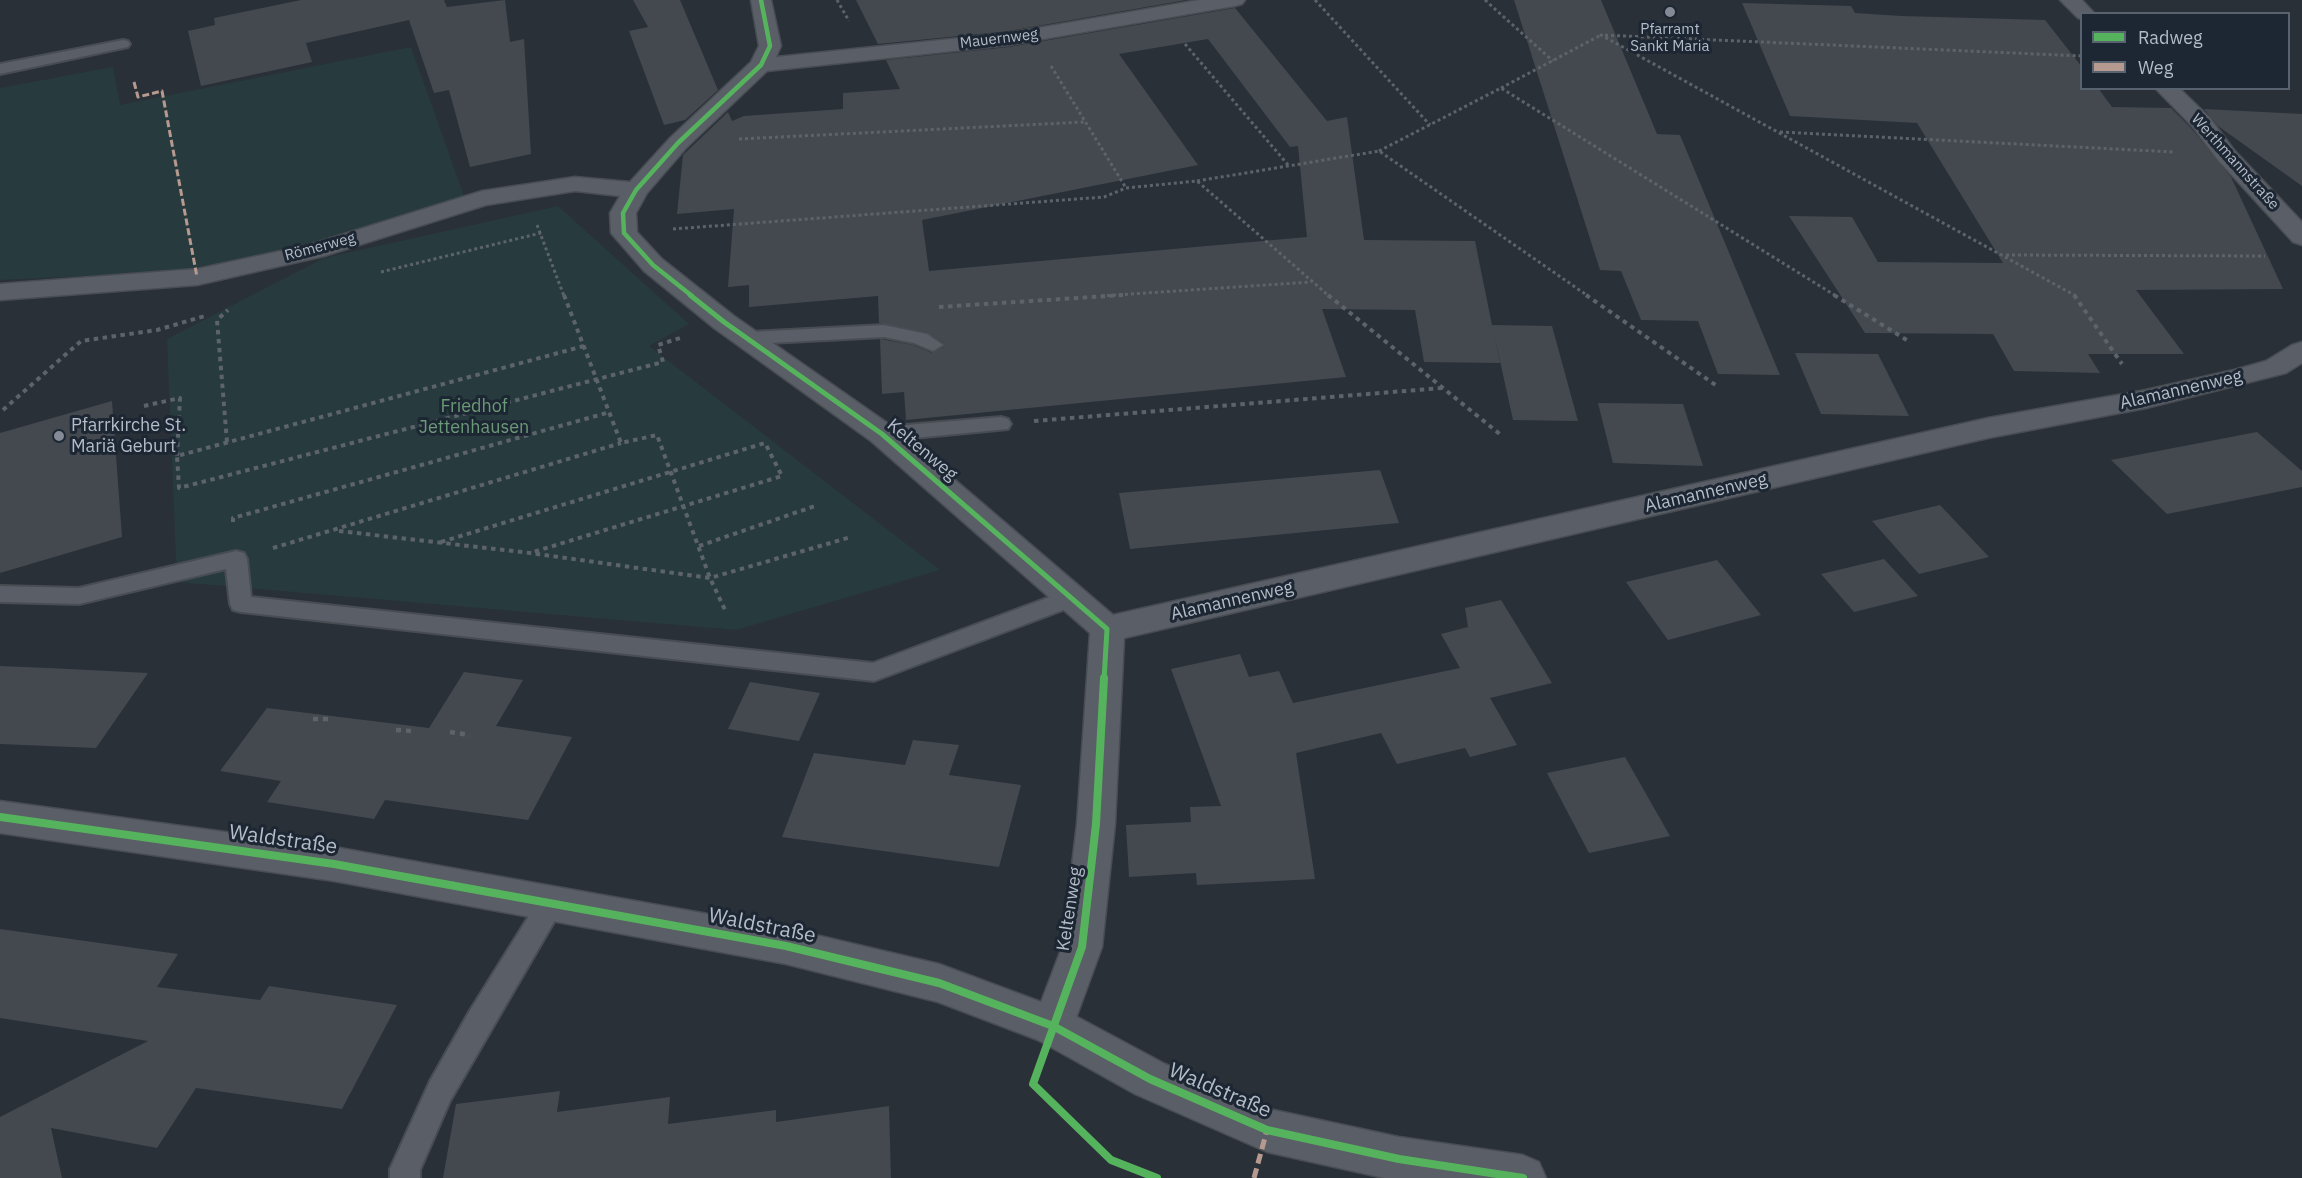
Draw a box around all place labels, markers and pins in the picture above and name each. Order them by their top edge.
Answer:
marker: Pfarramt Sankt Maria [1663,5,1677,19]
place label: Pfarramt Sankt Maria [1630,21,1710,56]
place label: Pfarrkirche St. Mariä Geburt [71,415,186,458]
marker: Pfarrkirche St. Mariä Geburt [52,429,66,443]

